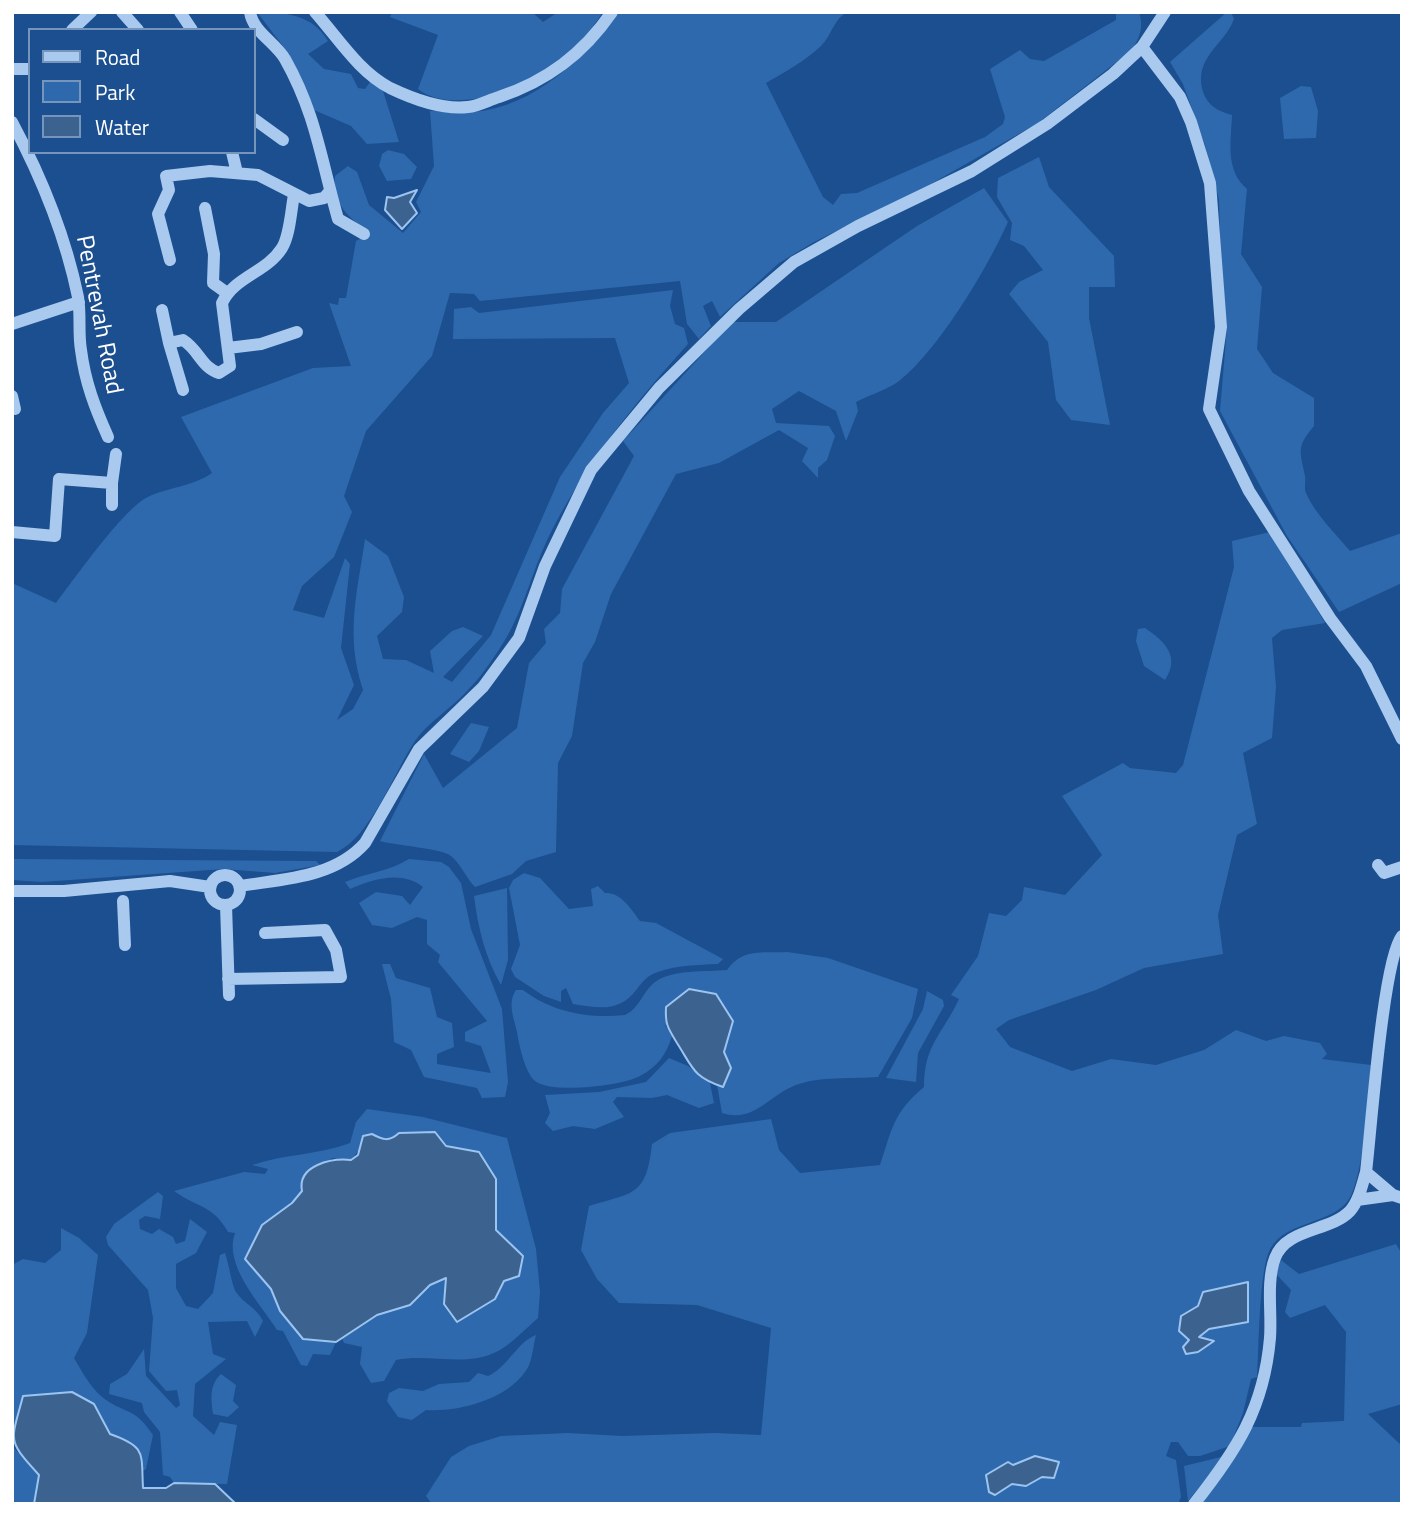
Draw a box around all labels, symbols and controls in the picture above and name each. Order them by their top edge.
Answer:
legend [28,28,256,154]
text: Road [95,41,140,73]
text: Park [95,76,135,108]
text: Water [95,111,149,143]
street label: Pentrevah Road [69,233,127,397]

